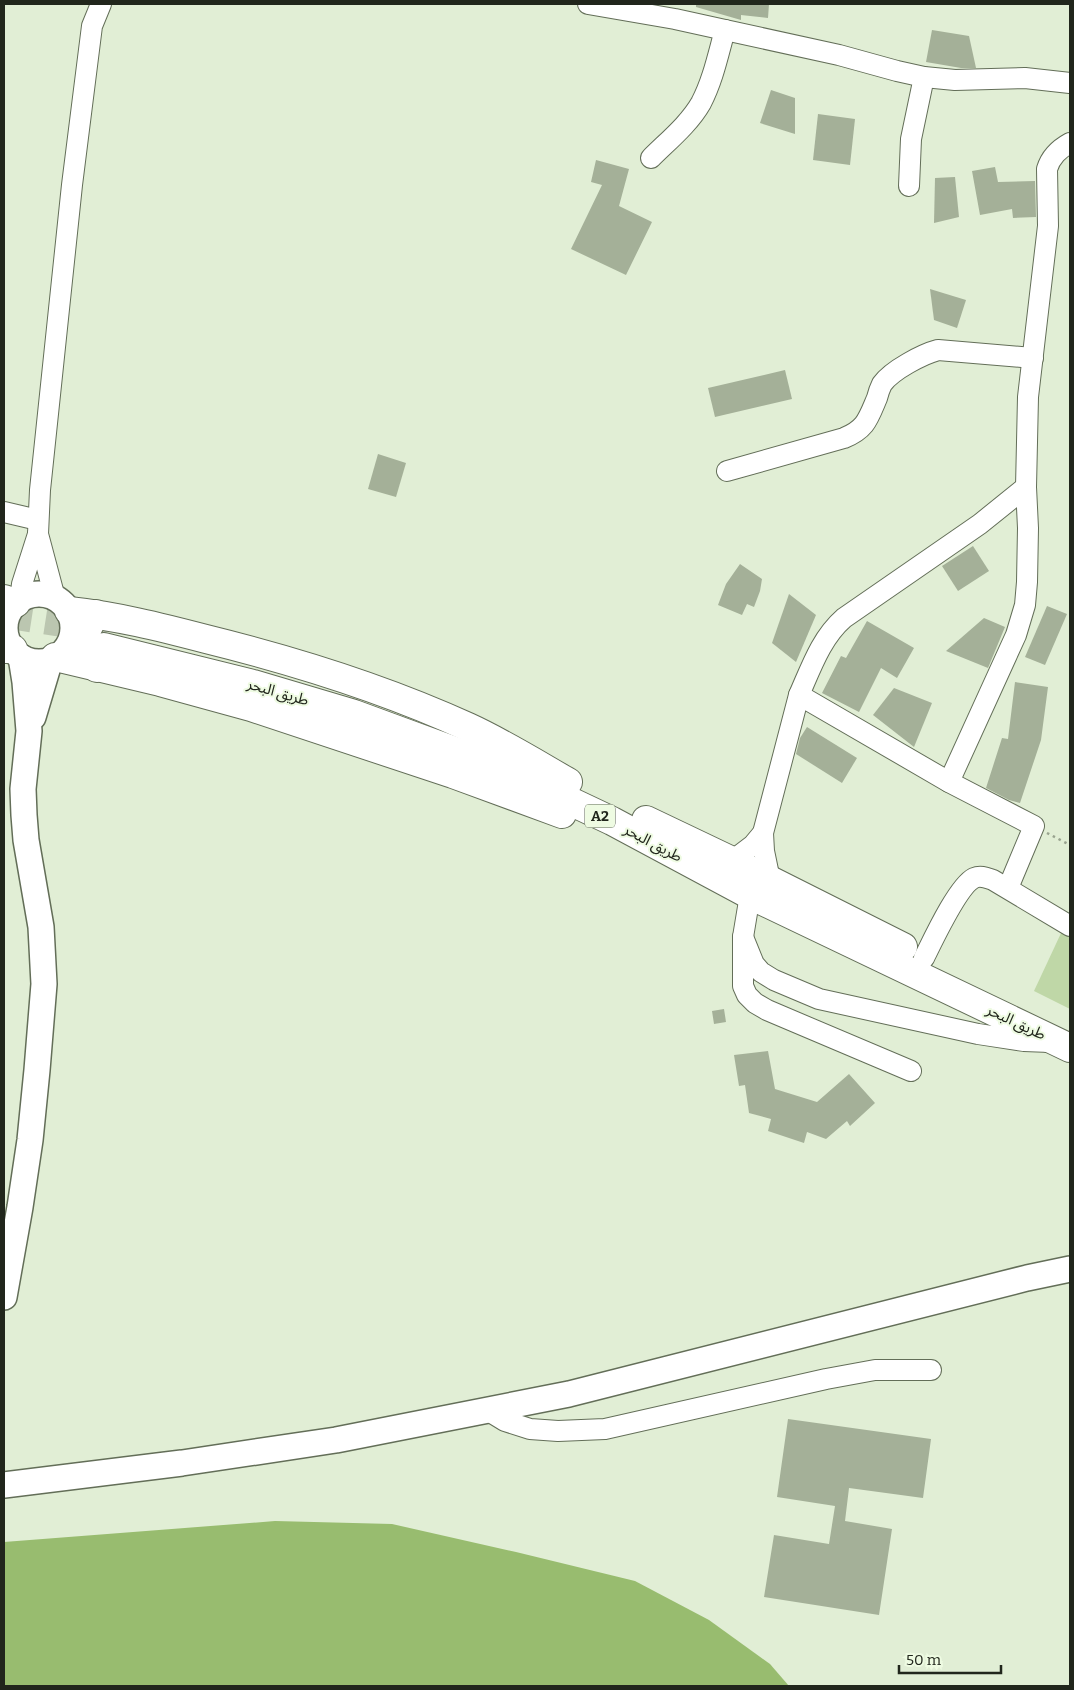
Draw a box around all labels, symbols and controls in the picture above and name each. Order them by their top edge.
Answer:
street label: طريق البحر [244,674,311,710]
road number: A2 [585,804,615,828]
street label: طريق البحر [619,820,685,867]
street label: طريق البحر [982,1000,1049,1044]
scale bar [899,1642,1002,1674]
text: 50 m [906,1651,942,1669]

